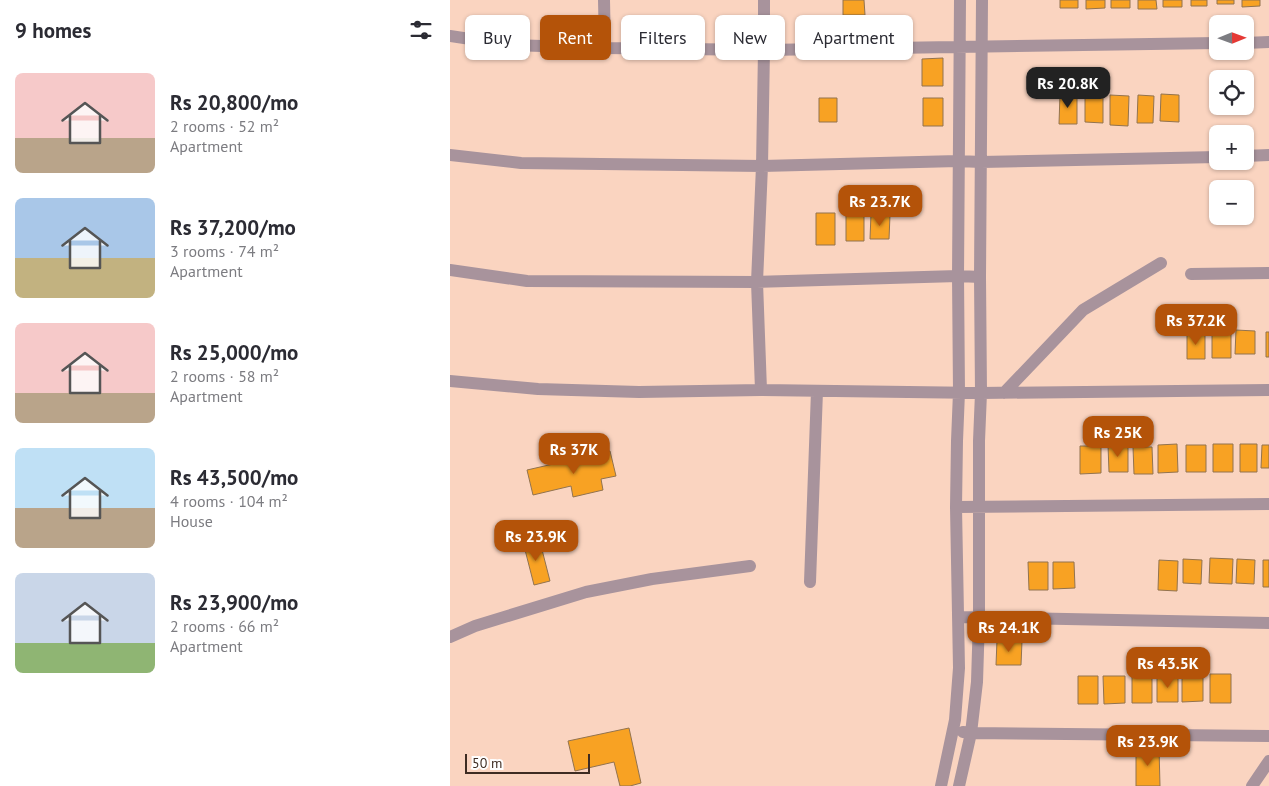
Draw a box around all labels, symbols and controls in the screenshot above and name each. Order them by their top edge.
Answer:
chip: Buy [465,15,530,60]
chip: Rent [540,15,611,60]
chip: Filters [621,15,705,60]
chip: New [715,15,785,60]
chip: Apartment [795,15,913,60]
north arrow [1209,15,1254,60]
map controls [1209,15,1254,225]
icon: filters [407,16,435,44]
text: 9 homes [15,17,91,44]
pin: Rs 20.8K [1016,66,1120,109]
button: locate [1209,70,1254,115]
text: Rs 20.8K [1037,73,1099,93]
text: Rs 20,800/mo [170,89,298,116]
icon: home [55,93,115,153]
text: 2 rooms · 52 m² [170,116,279,136]
button: + [1209,125,1254,170]
text: Apartment [170,136,243,156]
button: − [1209,180,1254,225]
pin: Rs 23.7K [828,184,932,227]
text: Rs 23.7K [849,191,911,211]
text: Rs 37,200/mo [170,214,296,241]
icon: home [55,218,115,278]
text: 3 rooms · 74 m² [170,241,279,261]
text: Apartment [170,261,243,281]
pin: Rs 37.2K [1144,304,1248,346]
text: Rs 37.2K [1166,310,1226,330]
text: Rs 25,000/mo [170,339,298,366]
icon: home [55,343,115,403]
text: 2 rooms · 58 m² [170,366,279,386]
text: Apartment [170,386,243,406]
pin: Rs 25K [1077,416,1159,458]
text: Rs 25K [1094,422,1142,442]
pin: Rs 37K [533,432,615,475]
text: Rs 37K [550,439,598,459]
text: Rs 43,500/mo [170,464,298,491]
icon: home [55,468,115,528]
text: 4 rooms · 104 m² [170,491,288,511]
text: House [170,511,213,531]
pin: Rs 23.9K [484,520,588,562]
text: Rs 23.9K [505,526,567,546]
text: Rs 23,900/mo [170,589,298,616]
icon: home [55,593,115,653]
pin: Rs 24.1K [957,610,1061,653]
text: 2 rooms · 66 m² [170,616,279,636]
text: Rs 24.1K [978,617,1040,637]
text: Apartment [170,636,243,656]
pin: Rs 43.5K [1116,646,1220,689]
text: Rs 43.5K [1137,653,1199,673]
pin: Rs 23.9K [1096,724,1200,767]
text: Rs 23.9K [1117,731,1179,751]
scale bar [465,751,590,774]
text: 50 m [472,754,502,772]

